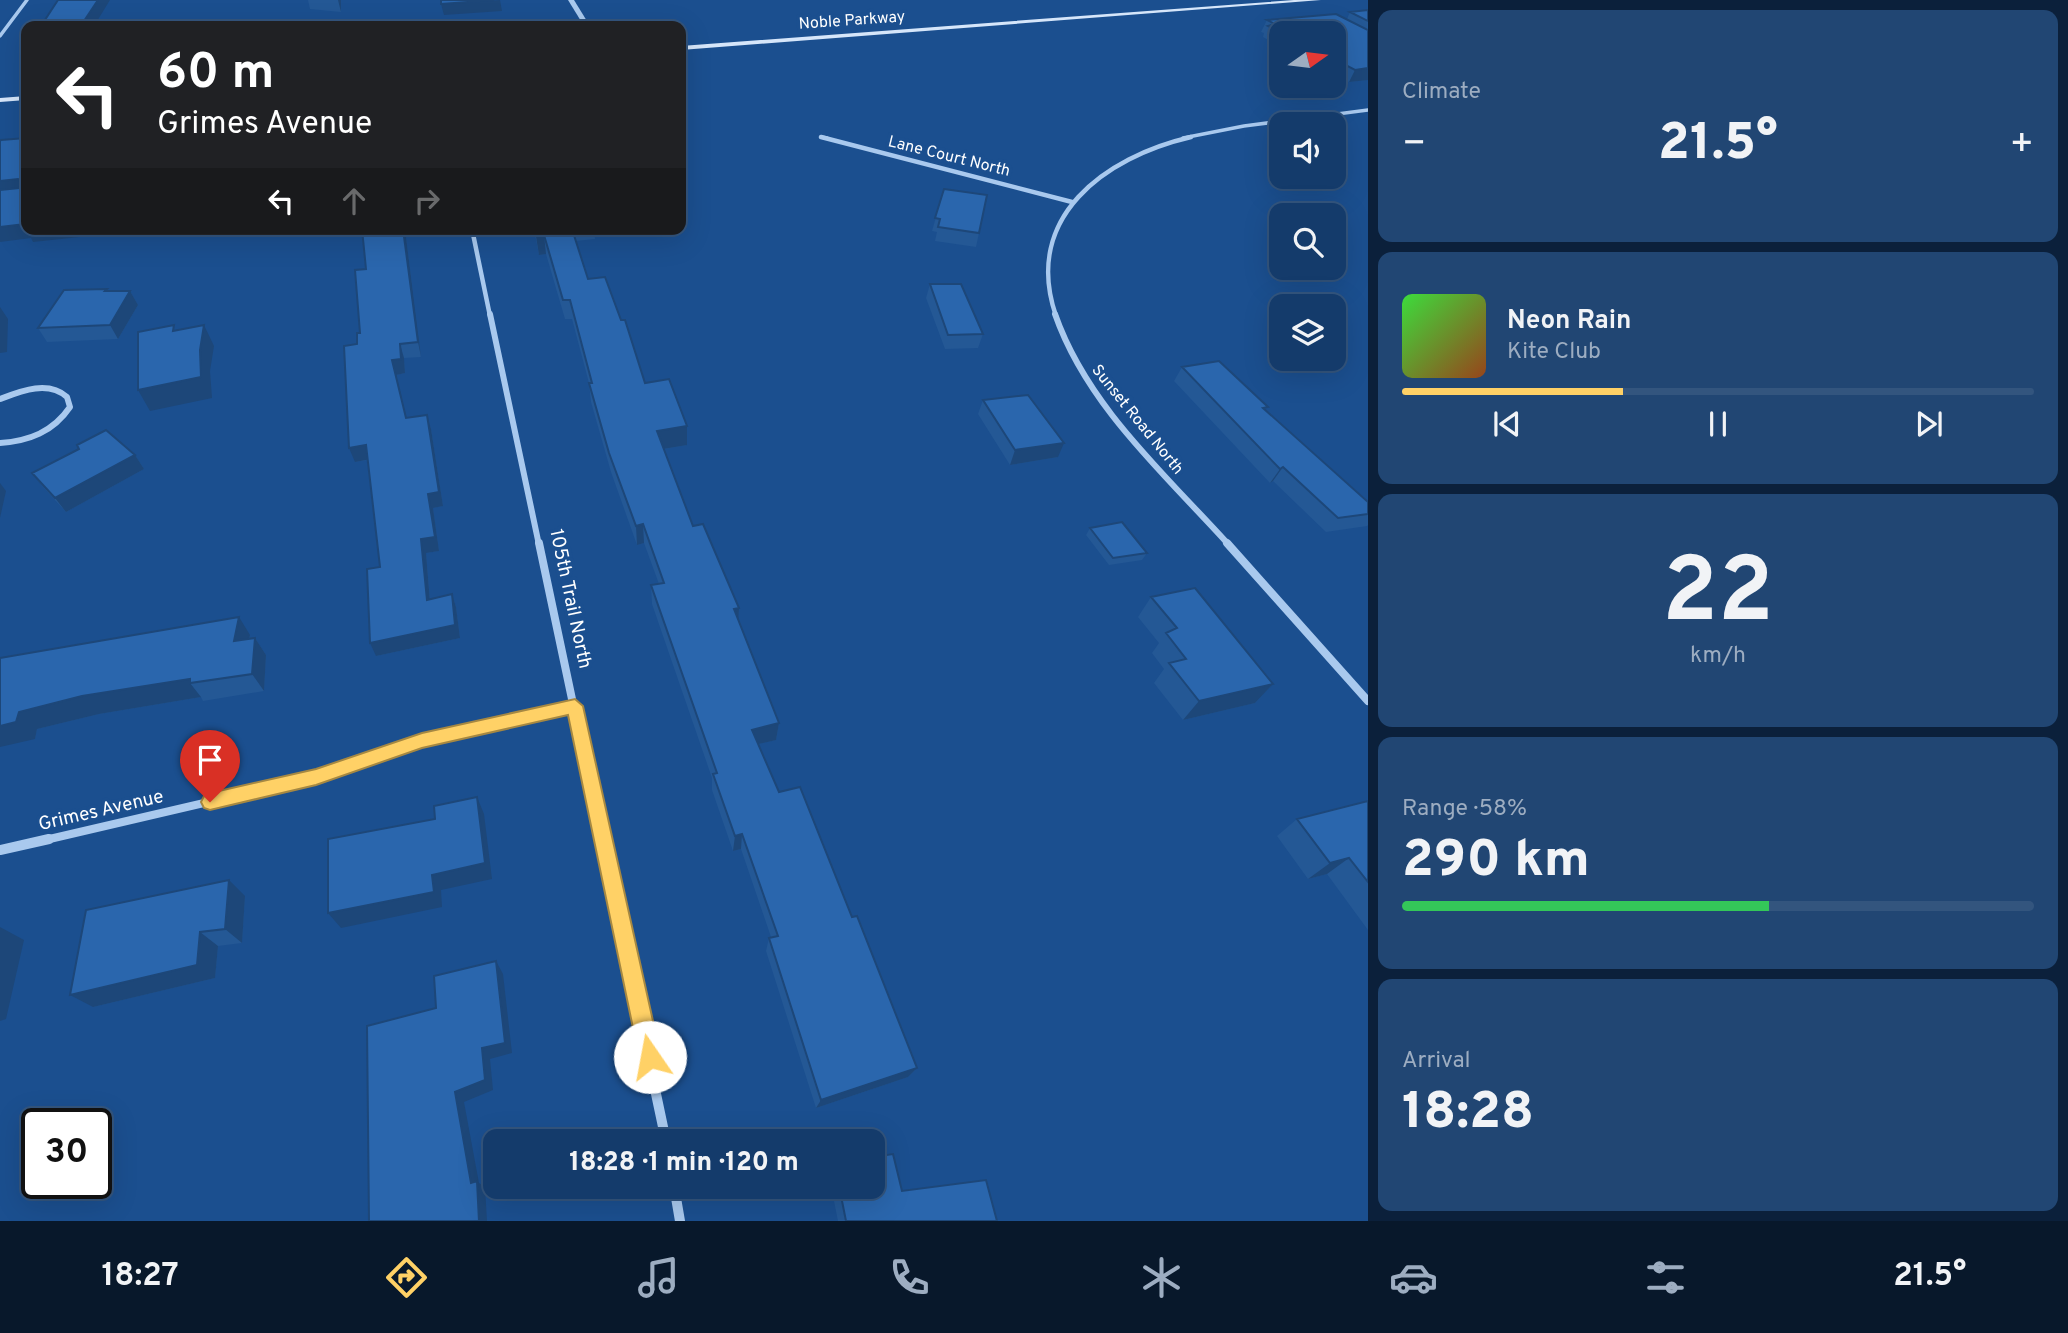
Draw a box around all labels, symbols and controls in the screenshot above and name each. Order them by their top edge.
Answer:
street label: Noble Parkway [798,7,906,35]
north arrow [1269,21,1346,98]
map controls [1269,21,1346,371]
text: 60 m [157,44,275,106]
icon: left [42,49,133,140]
text: Climate [1402,78,1481,107]
text: Grimes Avenue [157,105,372,145]
button: sound [1269,112,1346,189]
text: 21.5° [1658,112,1778,178]
text: − [1402,121,1427,170]
text: + [2009,121,2034,170]
street label: Lane Court North [886,132,1012,182]
icon: left [262,182,300,220]
icon: ahead [335,182,373,220]
icon: right [408,182,446,220]
button: search [1269,203,1346,280]
button: layers [1269,294,1346,371]
text: Neon Rain [1507,305,1632,338]
text: Kite Club [1507,338,1601,367]
street label: Sunset Road North [1087,361,1187,479]
icon: previous [1488,405,1526,443]
icon: pause [1699,405,1737,443]
icon: next [1910,405,1948,443]
street label: 105th Trail North [543,527,597,671]
text: 22 [1662,539,1774,654]
text: km/h [1690,642,1746,671]
pin [180,730,240,802]
icon: arrive [191,741,229,779]
street label: Grimes Avenue [36,785,166,837]
text: Range · 58% [1402,795,1527,824]
text: 290 km [1402,829,1590,895]
position arrow [613,1020,687,1094]
text: Arrival [1402,1047,1471,1076]
text: 18:28 [1402,1081,1534,1147]
speed limit sign: 30 [21,1108,112,1199]
text: 18:28 · 1 min · 120 m [569,1147,799,1180]
icon: directions [382,1253,431,1302]
icon: music [634,1253,683,1302]
icon: phone [885,1253,934,1302]
icon: climate [1137,1253,1186,1302]
icon: car [1389,1253,1438,1302]
icon: filters [1641,1253,1690,1302]
text: 18:27 [101,1257,179,1297]
text: 21.5° [1893,1257,1966,1297]

